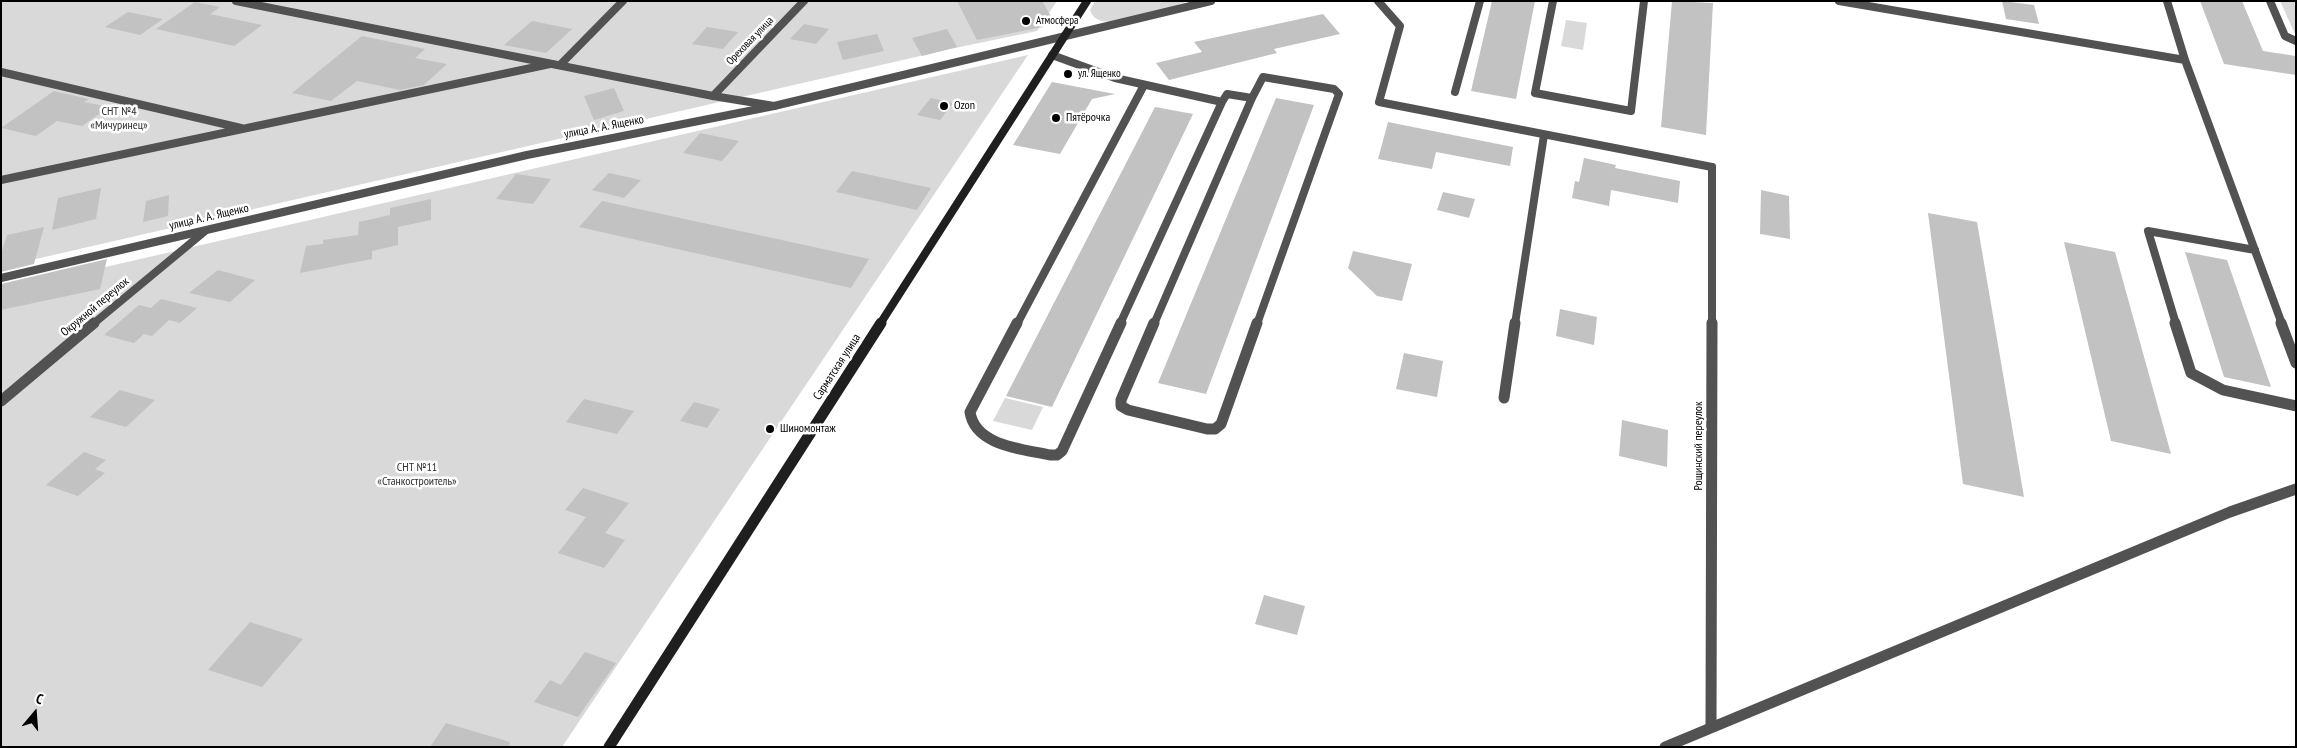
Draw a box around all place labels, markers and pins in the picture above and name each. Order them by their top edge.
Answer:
place label: Атмосфера [1036,14,1078,28]
marker: Атмосфера [1020,15,1032,27]
place label: ул. Ященко [1078,67,1121,81]
marker: ул. Ященко [1062,68,1074,80]
place label: Ozon [954,99,975,113]
marker: Ozon [938,100,950,112]
place label: Пятёрочка [1066,111,1110,125]
marker: Пятёрочка [1050,112,1062,124]
place label: Шиномонтаж [780,422,836,436]
marker: Шиномонтаж [764,423,776,435]

